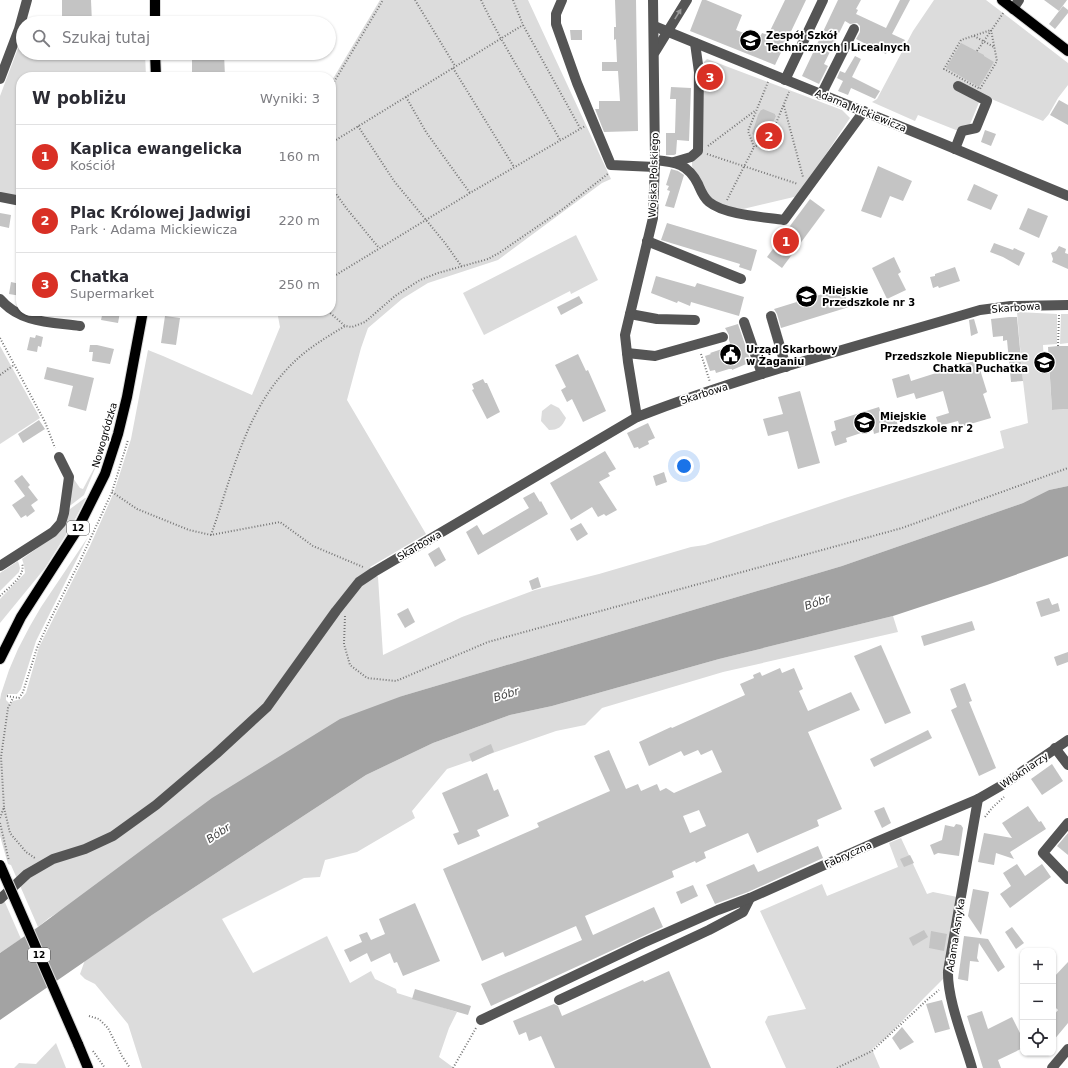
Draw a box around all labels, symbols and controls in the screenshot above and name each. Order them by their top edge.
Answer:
one-way arrow [674,9,682,19]
search box [16,16,336,60]
icon: search [30,27,52,49]
school or university icon: Zespół Szkół Technicznych i Licealnych [738,28,764,54]
text: Szukaj tutaj [62,29,150,47]
place label: Zespół Szkół Technicznych i Licealnych [766,30,910,53]
pin: 3 [697,62,723,92]
street label: Adama Mickiewicza [813,87,908,134]
text: W pobliżu [32,88,126,108]
text: Wyniki: 3 [260,91,320,106]
pin: 2 [756,121,782,151]
street label: Wojska Polskiego [647,132,660,218]
text: Kaplica ewangelicka [70,140,242,158]
text: 1 [40,149,50,164]
text: 160 m [278,149,320,164]
text: Kościół [70,158,115,173]
text: Plac Królowej Jadwigi [70,204,251,222]
text: 2 [40,213,50,228]
text: 220 m [278,213,320,228]
text: Park · Adama Mickiewicza [70,222,237,237]
pin: 1 [773,226,799,256]
text: Chatka [70,268,129,286]
text: 3 [40,277,50,292]
text: 250 m [278,277,320,292]
school or university icon: Miejskie Przedszkole nr 3 [793,283,819,309]
place label: Miejskie Przedszkole nr 3 [822,285,915,308]
text: Supermarket [70,286,154,301]
street label: Skarbowa [991,300,1041,315]
public building icon: Urząd Skarbowy w Żaganiu [717,342,743,368]
place label: Urząd Skarbowy w Żaganiu [746,344,838,367]
school or university icon: Przedszkole Niepubliczne Chatka Puchatka [1031,349,1057,375]
place label: Przedszkole Niepubliczne Chatka Puchatka [885,351,1028,374]
street label: Skarbowa [679,381,729,406]
street label: Nowogródzka [90,401,119,469]
school or university icon: Miejskie Przedszkole nr 2 [851,409,877,435]
place label: Miejskie Przedszkole nr 2 [880,411,973,434]
your location [674,456,694,476]
road number: 12 [67,521,89,535]
street label: Skarbowa [395,528,443,562]
water label: Bóbr [803,592,833,613]
water label: Bóbr [492,684,522,704]
street label: Włókniarzy [998,750,1050,790]
water label: Bóbr [204,820,234,846]
street label: Fabryczna [823,839,874,870]
street label: Adama Asnyka [944,898,967,973]
road number: 12 [28,948,50,962]
map controls [1020,948,1056,1056]
button: + [1020,948,1056,984]
button: − [1020,984,1056,1020]
button: locate [1020,1020,1056,1056]

